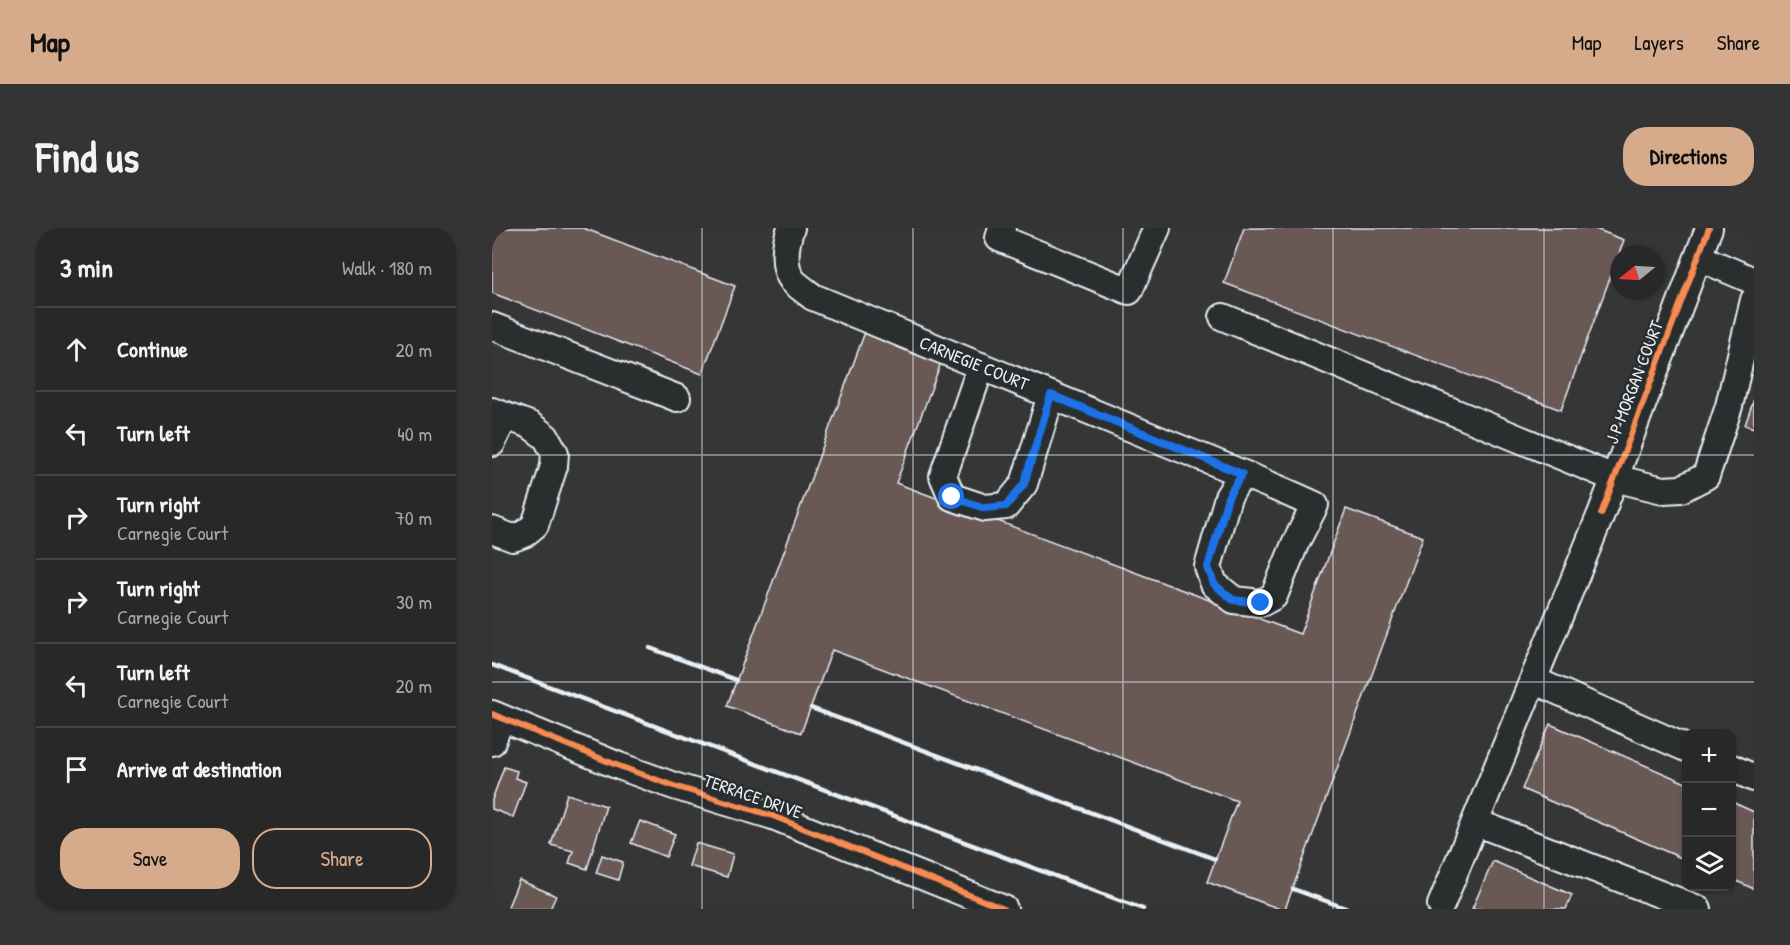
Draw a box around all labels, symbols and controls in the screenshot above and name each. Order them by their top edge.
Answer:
text: Map [30,23,70,61]
text: Map [1572,28,1601,57]
text: Layers [1634,28,1684,57]
text: Share [1717,28,1760,57]
button: Directions [1623,127,1754,186]
text: Find us [36,128,139,185]
north arrow [1610,246,1664,300]
text: 3 min [60,250,113,285]
text: Walk · 180 m [342,254,432,281]
street label: J P MORGAN COURT [1599,316,1669,447]
street label: CARNEGIE COURT [916,330,1033,396]
icon: ahead [60,333,93,366]
text: Continue [117,334,188,364]
text: 20 m [395,336,432,363]
icon: left [60,417,93,450]
text: Turn left [117,418,190,448]
text: 40 m [397,420,432,447]
route start [938,483,964,509]
text: Turn right [117,489,200,519]
icon: right [60,501,93,534]
text: 70 m [395,504,432,531]
text: Carnegie Court [117,519,228,546]
text: Turn right [117,573,200,603]
icon: right [60,585,93,618]
text: 30 m [396,588,432,615]
route end [1247,589,1273,615]
text: Carnegie Court [117,603,228,630]
text: Turn left [117,657,190,687]
icon: left [60,669,93,702]
text: 20 m [395,672,432,699]
text: Carnegie Court [117,687,228,714]
map controls [1682,729,1736,891]
button: + [1682,729,1736,783]
icon: arrive [60,753,93,786]
text: Arrive at destination [117,754,282,784]
street label: TERRACE DRIVE [700,767,806,825]
button: − [1682,783,1736,837]
button: Save [60,828,240,889]
button: Share [252,828,432,889]
button: layers [1682,837,1736,891]

